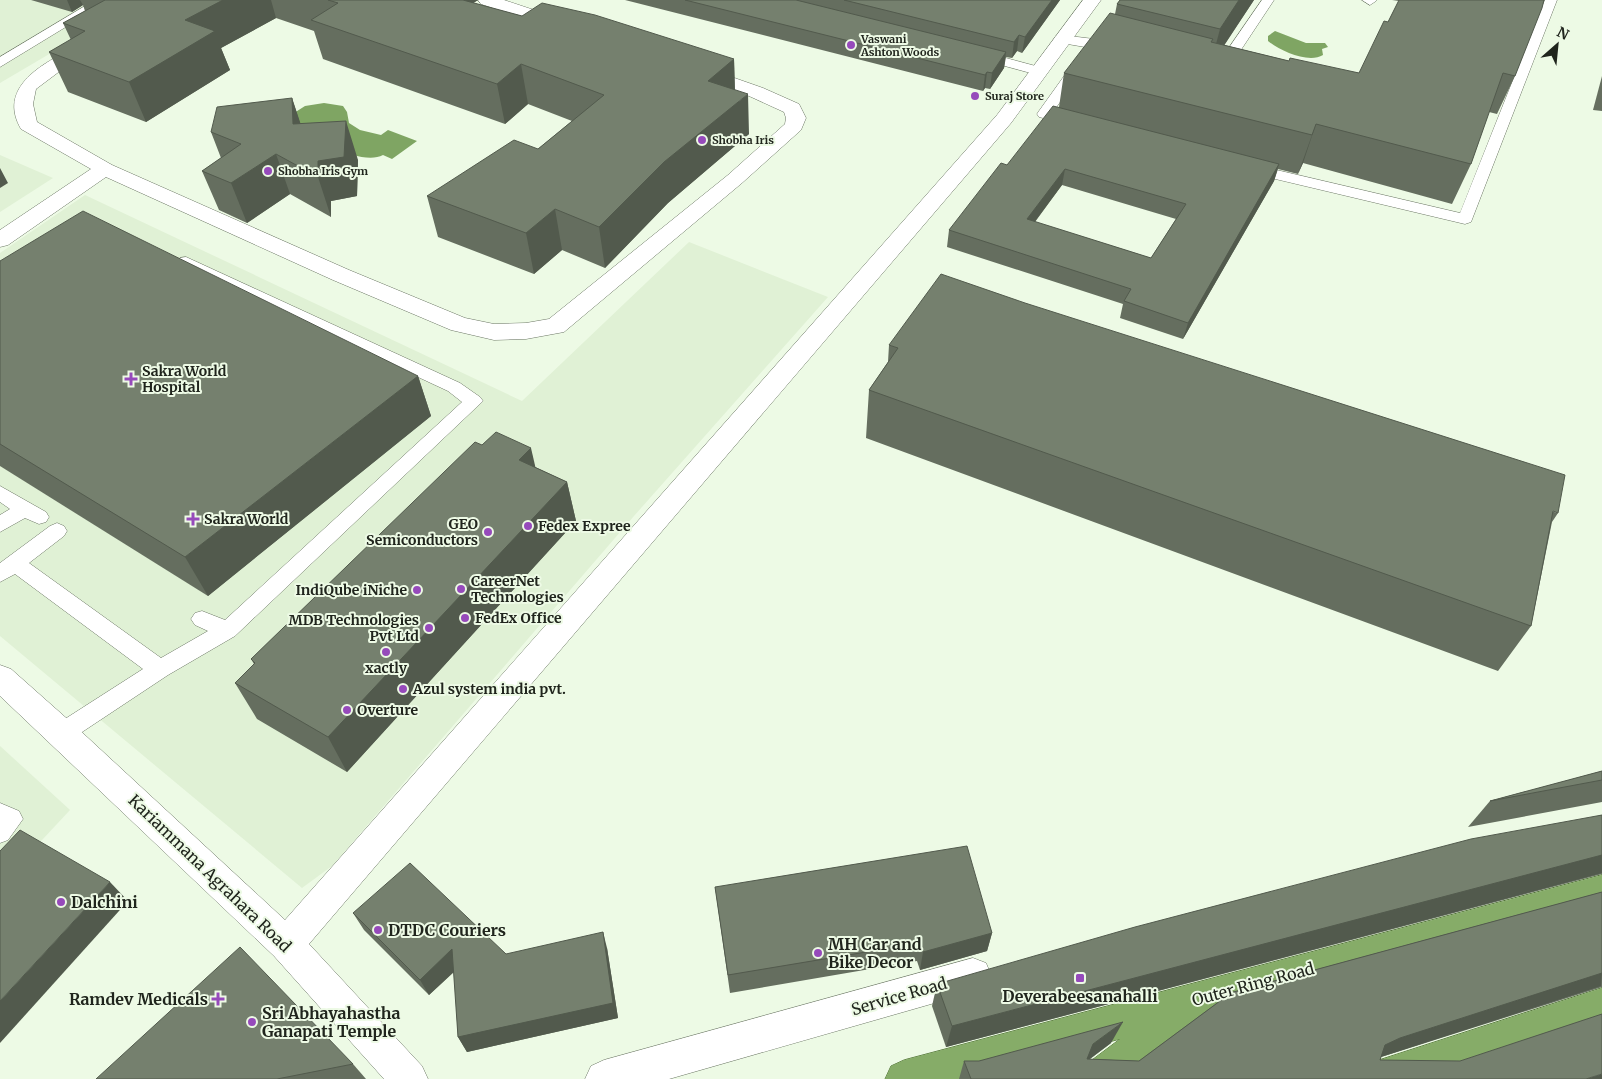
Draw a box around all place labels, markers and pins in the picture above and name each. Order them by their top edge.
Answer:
place label: Vaswani Ashton Woods [860,32,939,59]
marker: Vaswani Ashton Woods [845,39,857,51]
place label: Suraj Store [985,89,1044,103]
marker: Suraj Store [969,90,981,102]
place label: Shobha Iris [712,133,774,147]
marker: Shobha Iris [696,134,708,146]
place label: Shobha Iris Gym [278,164,368,178]
marker: Shobha Iris Gym [262,165,274,177]
place label: Sakra World Hospital [142,362,227,396]
marker: Sakra World Hospital [124,372,138,386]
place label: Sakra World [204,510,289,528]
marker: Sakra World [186,512,200,526]
place label: GEO Semiconductors [366,515,478,549]
place label: Fedex Expree [538,517,631,535]
marker: Fedex Expree [522,520,534,532]
marker: GEO Semiconductors [482,526,494,538]
place label: CareerNet Technologies [471,572,564,606]
place label: IndiQube iNiche [295,581,407,599]
marker: CareerNet Technologies [455,583,467,595]
marker: IndiQube iNiche [411,584,423,596]
place label: FedEx Office [475,609,562,627]
place label: MDB Technologies Pvt Ltd [288,611,419,645]
marker: FedEx Office [459,612,471,624]
marker: MDB Technologies Pvt Ltd [423,622,435,634]
marker: xactly [380,646,392,658]
place label: xactly [365,659,408,677]
place label: Azul system india pvt. [412,680,566,698]
marker: Azul system india pvt. [397,683,409,695]
place label: Overture [357,701,418,719]
marker: Overture [341,704,353,716]
place label: Dalchini [71,892,138,912]
marker: Dalchini [55,896,67,908]
place label: DTDC Couriers [388,920,506,940]
marker: DTDC Couriers [372,924,384,936]
place label: MH Car and Bike Decor [828,934,922,972]
marker: MH Car and Bike Decor [812,947,824,959]
marker: Deverabeesanahalli [1074,972,1086,984]
place label: Deverabeesanahalli [1002,986,1158,1006]
place label: Ramdev Medicals [69,989,208,1009]
marker: Ramdev Medicals [212,993,224,1005]
place label: Sri Abhayahastha Ganapati Temple [262,1003,400,1041]
marker: Sri Abhayahastha Ganapati Temple [246,1016,258,1028]

